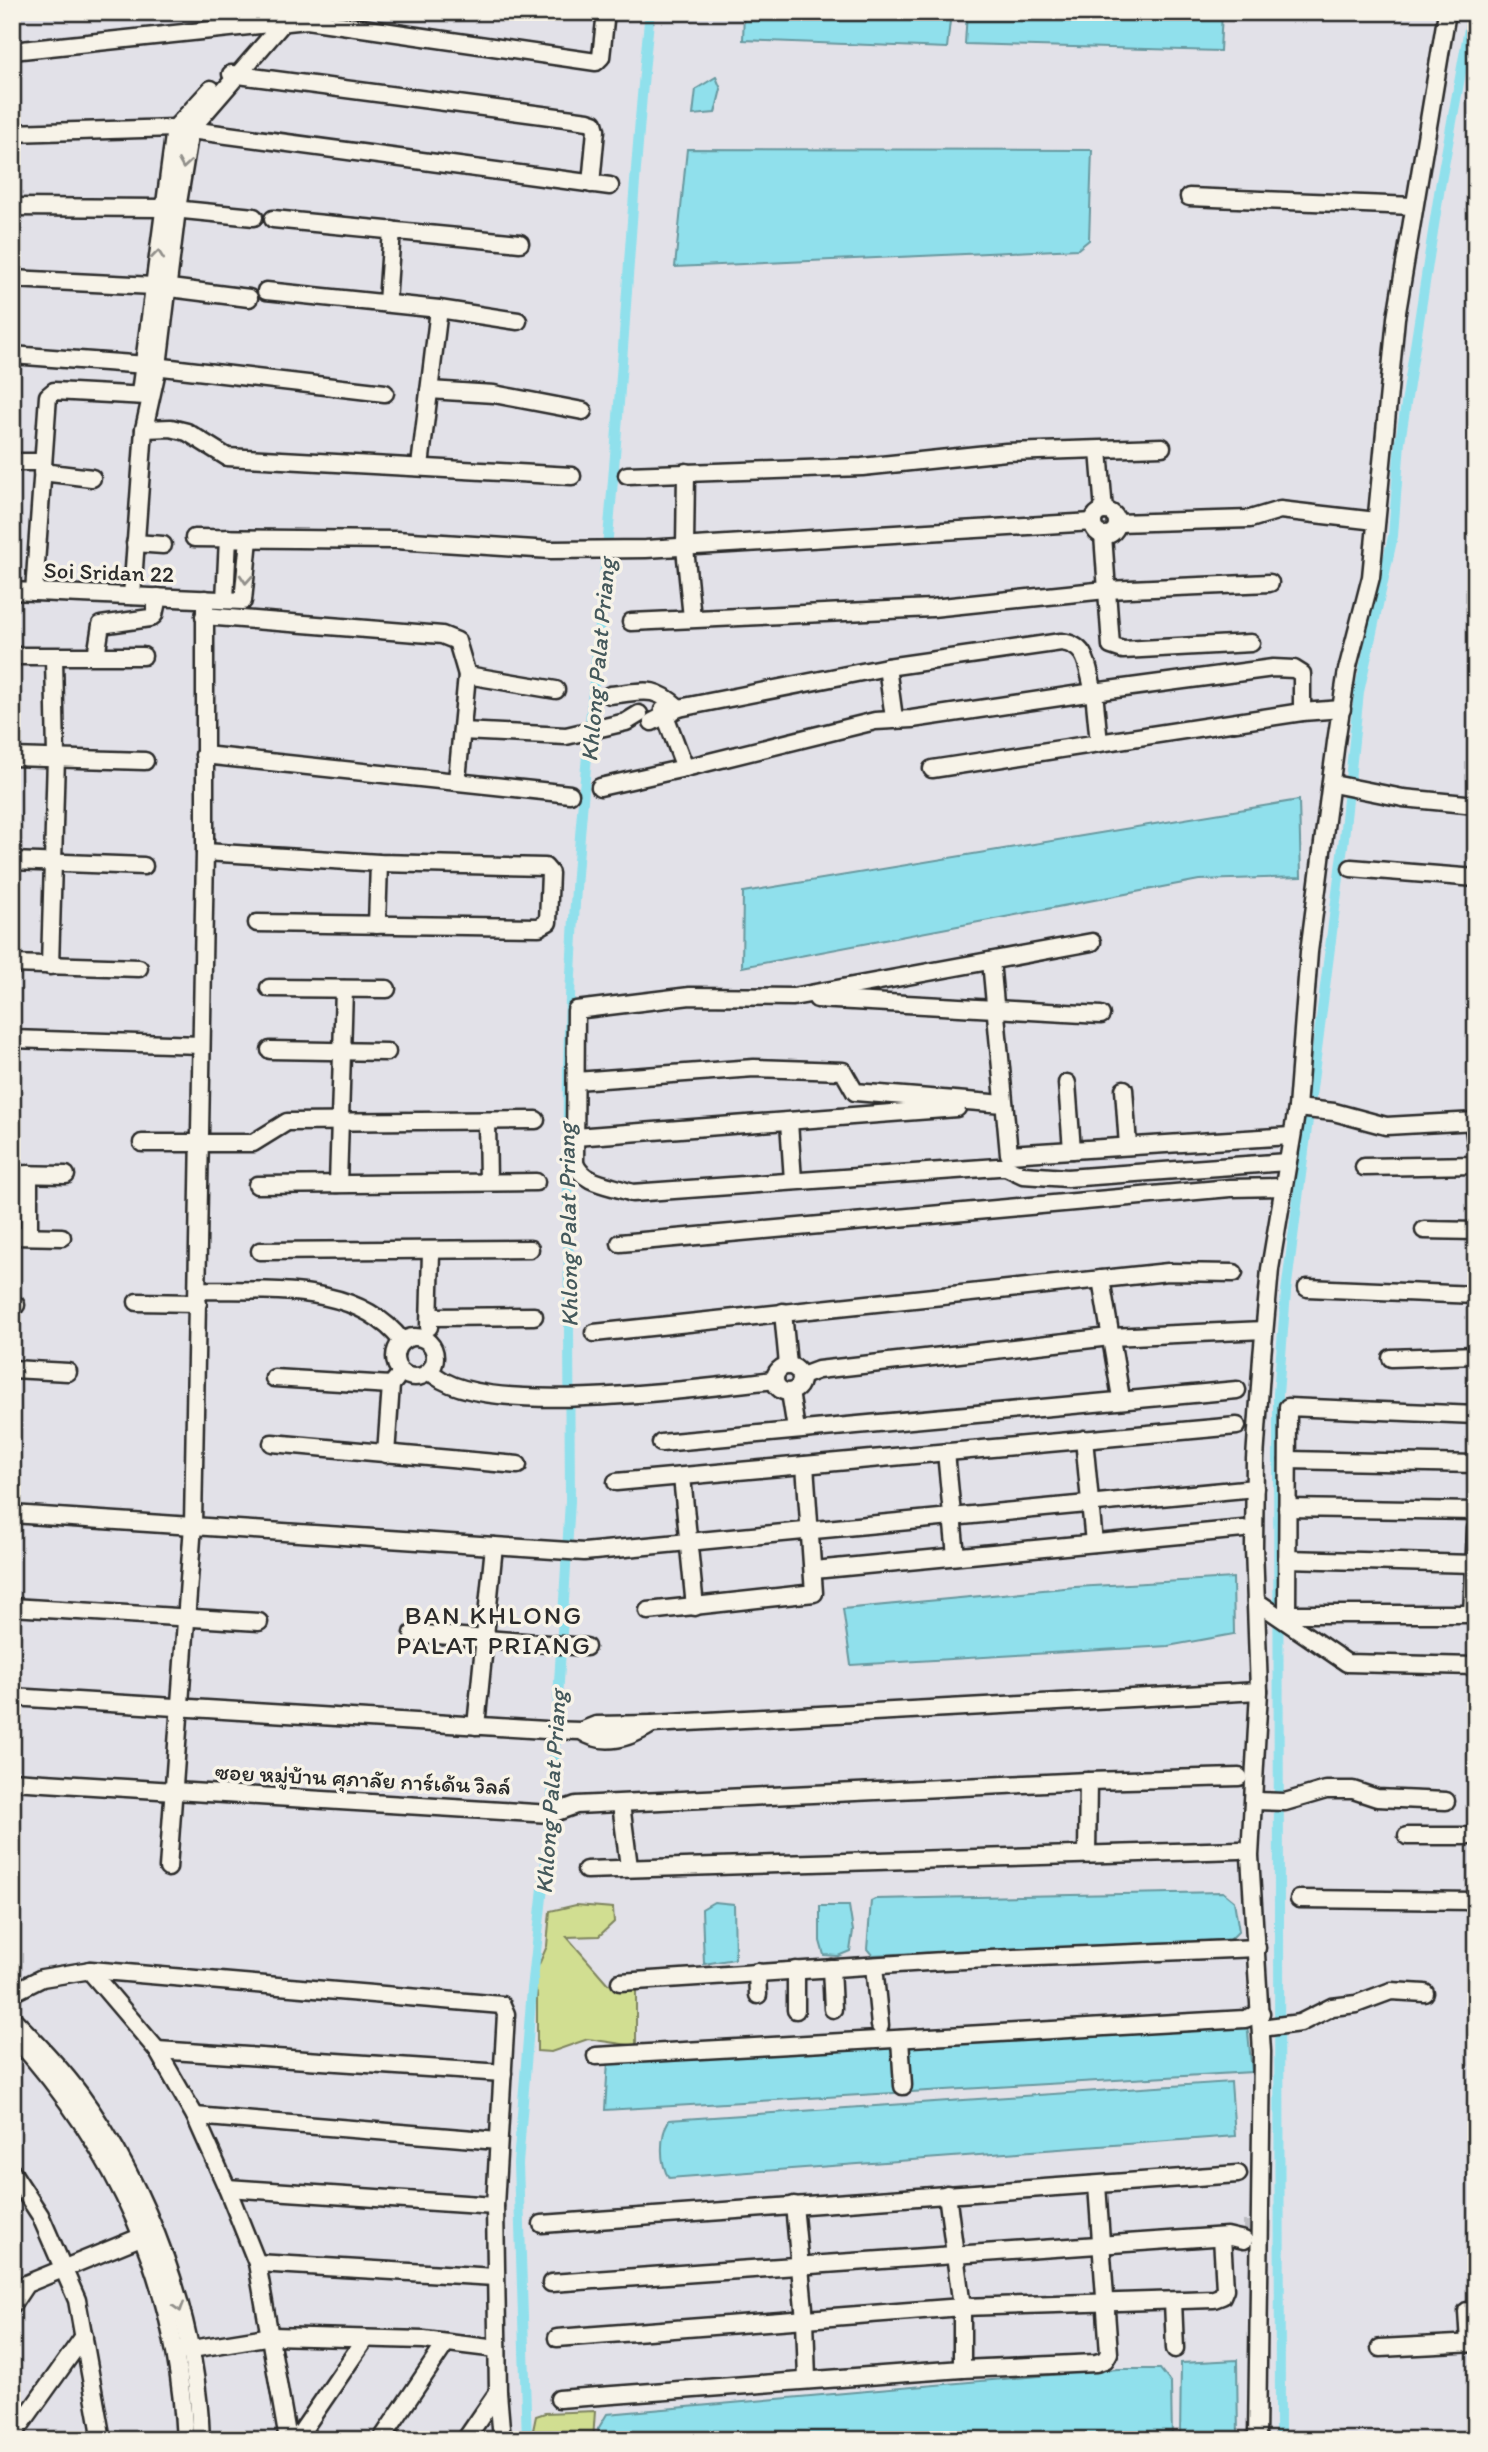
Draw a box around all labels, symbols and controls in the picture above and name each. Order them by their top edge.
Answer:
one-way arrow [177,158,192,170]
one-way arrow [150,249,165,261]
water label: Khlong Palat Priang [574,554,621,763]
street label: Soi Sridan 22 [43,556,175,588]
one-way arrow [239,574,254,585]
water label: Khlong Palat Priang [551,1120,584,1327]
district label: BAN KHLONG PALAT PRIANG [396,1599,592,1661]
water label: Khlong Palat Priang [529,1686,572,1895]
street label: ซอย หมู่บ้าน ศุภาลัย การ์เด้น วิลล์ [214,1757,512,1803]
one-way arrow [170,2300,185,2312]

